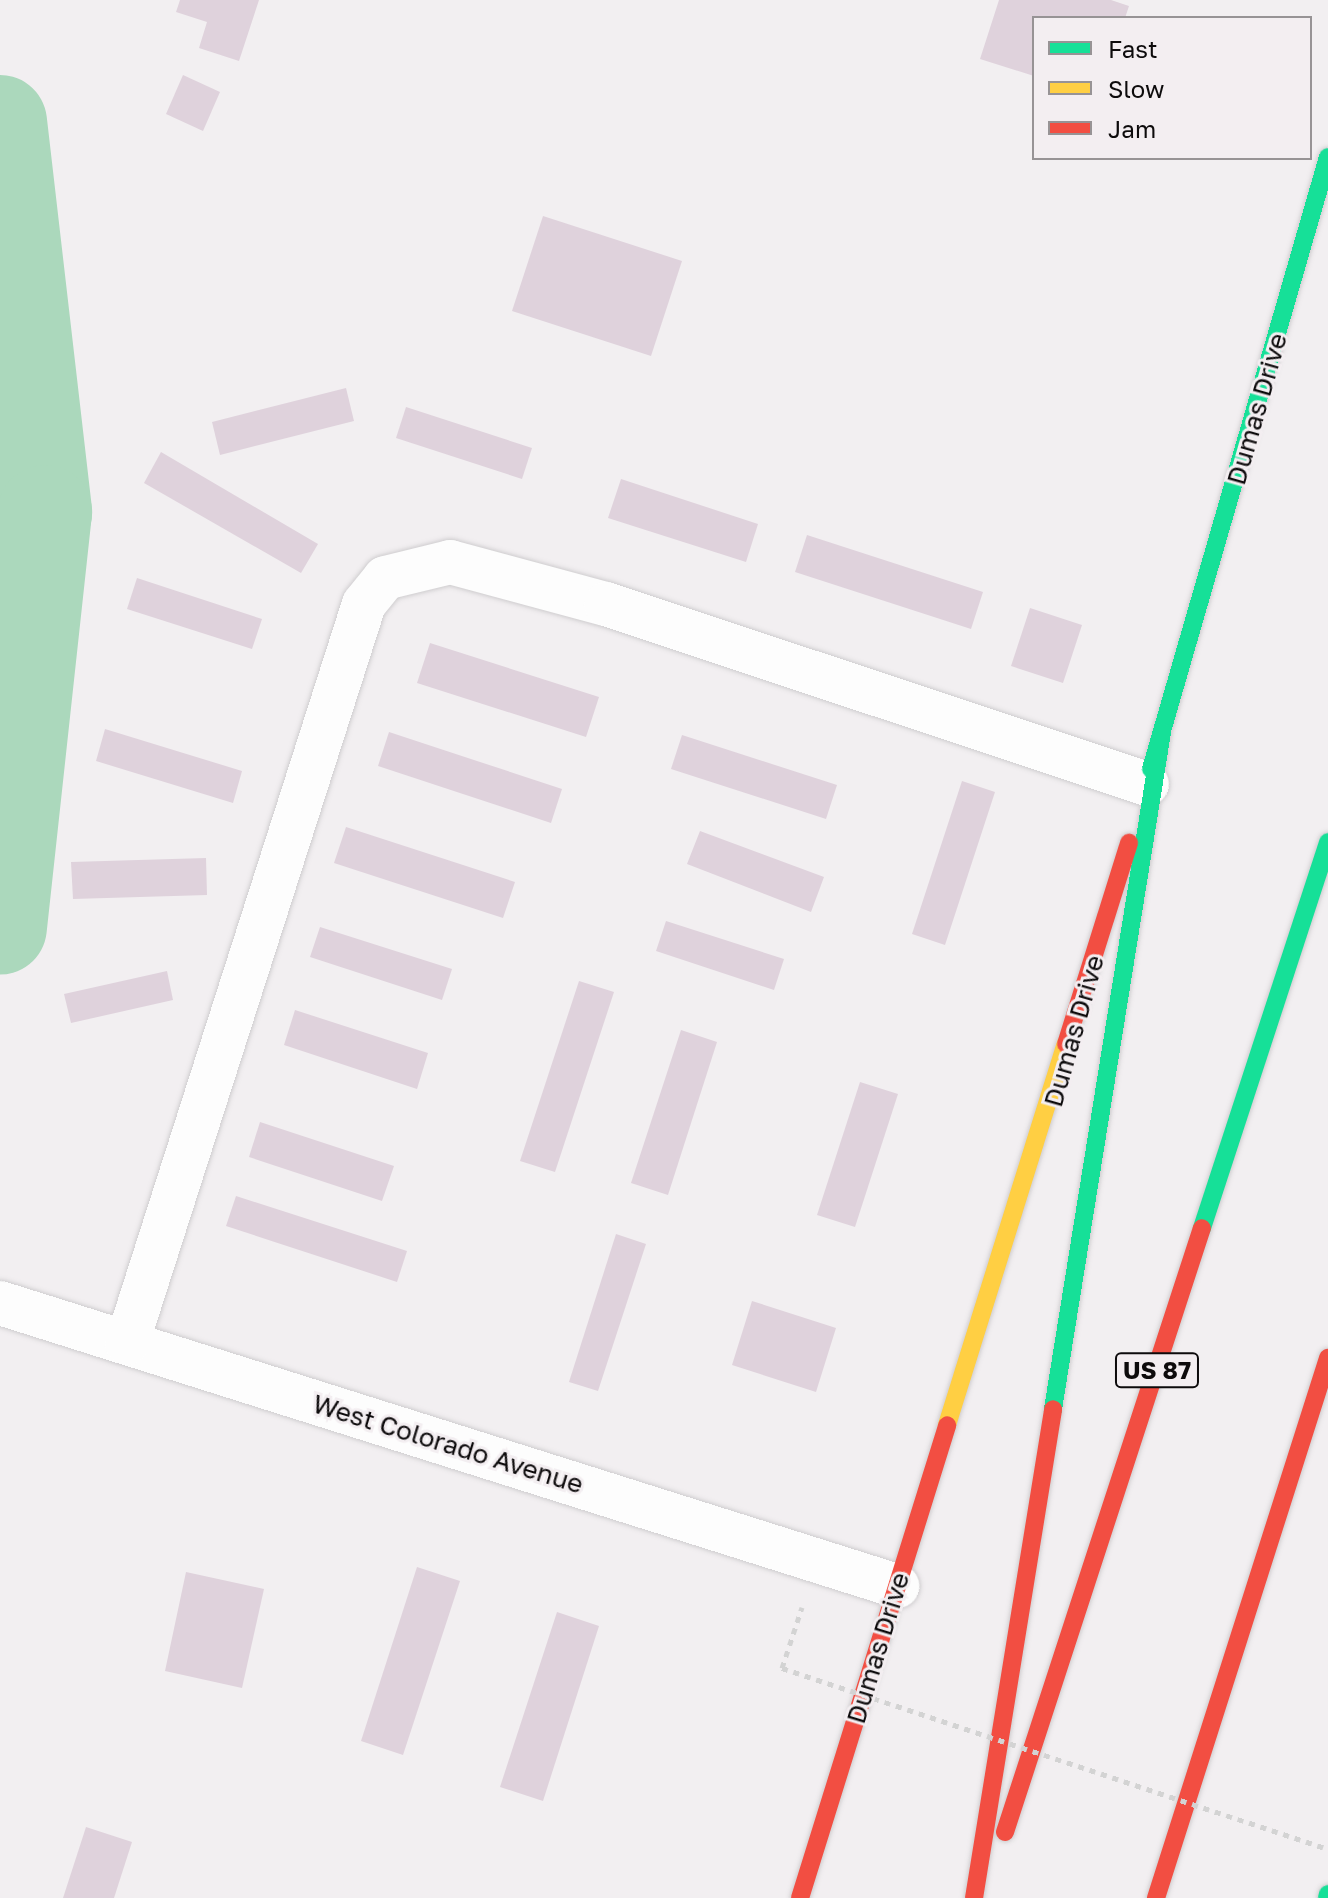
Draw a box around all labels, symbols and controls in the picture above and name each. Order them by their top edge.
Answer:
legend [1032,16,1312,160]
text: Fast [1108,34,1158,63]
text: Slow [1108,74,1164,103]
text: Jam [1108,114,1156,143]
street label: Dumas Drive [1220,330,1294,488]
street label: Dumas Drive [1037,952,1111,1110]
road number: US 87 [1113,1350,1201,1390]
street label: West Colorado Avenue [309,1388,587,1500]
street label: Dumas Drive [840,1569,916,1727]

